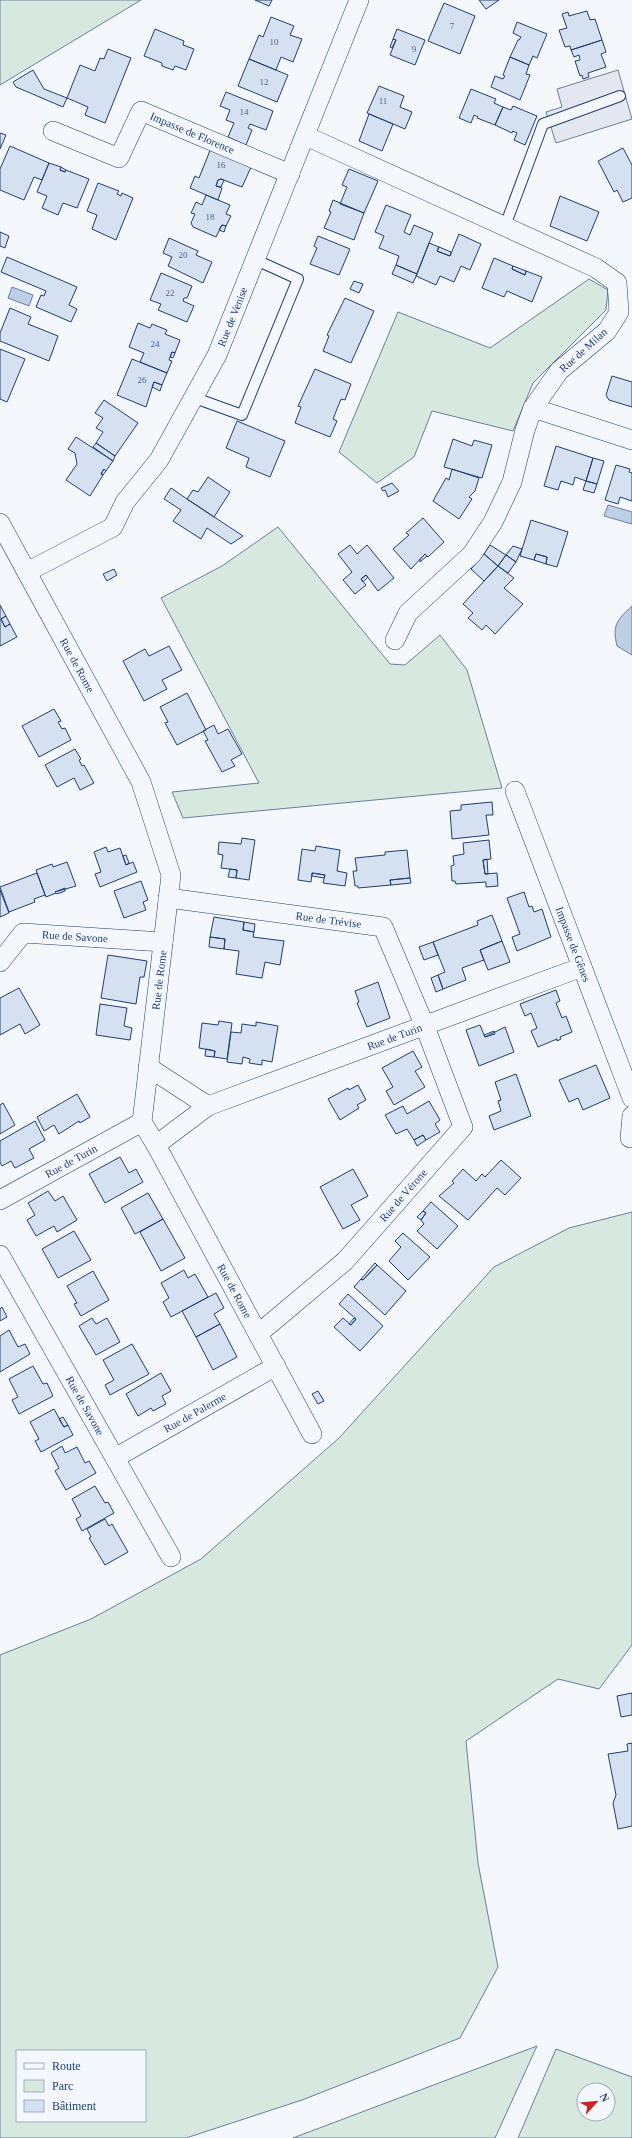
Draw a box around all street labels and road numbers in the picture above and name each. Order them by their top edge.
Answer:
street label: Impasse de Florence [148,110,237,156]
street label: Rue de Venise [215,285,250,348]
street label: Rue de Milan [557,325,610,374]
street label: Rue de Rome [58,636,97,695]
street label: Impasse de Gênes [554,905,593,984]
street label: Rue de Trévise [295,909,362,930]
street label: Rue de Savone [42,928,108,944]
street label: Rue de Rome [149,949,169,1010]
street label: Rue de Turin [365,1021,424,1052]
street label: Rue de Turin [43,1142,100,1180]
street label: Rue de Vérone [377,1166,429,1224]
street label: Rue de Rome [215,1262,254,1320]
street label: Rue de Savone [64,1374,107,1437]
street label: Rue de Palerme [162,1390,228,1435]

